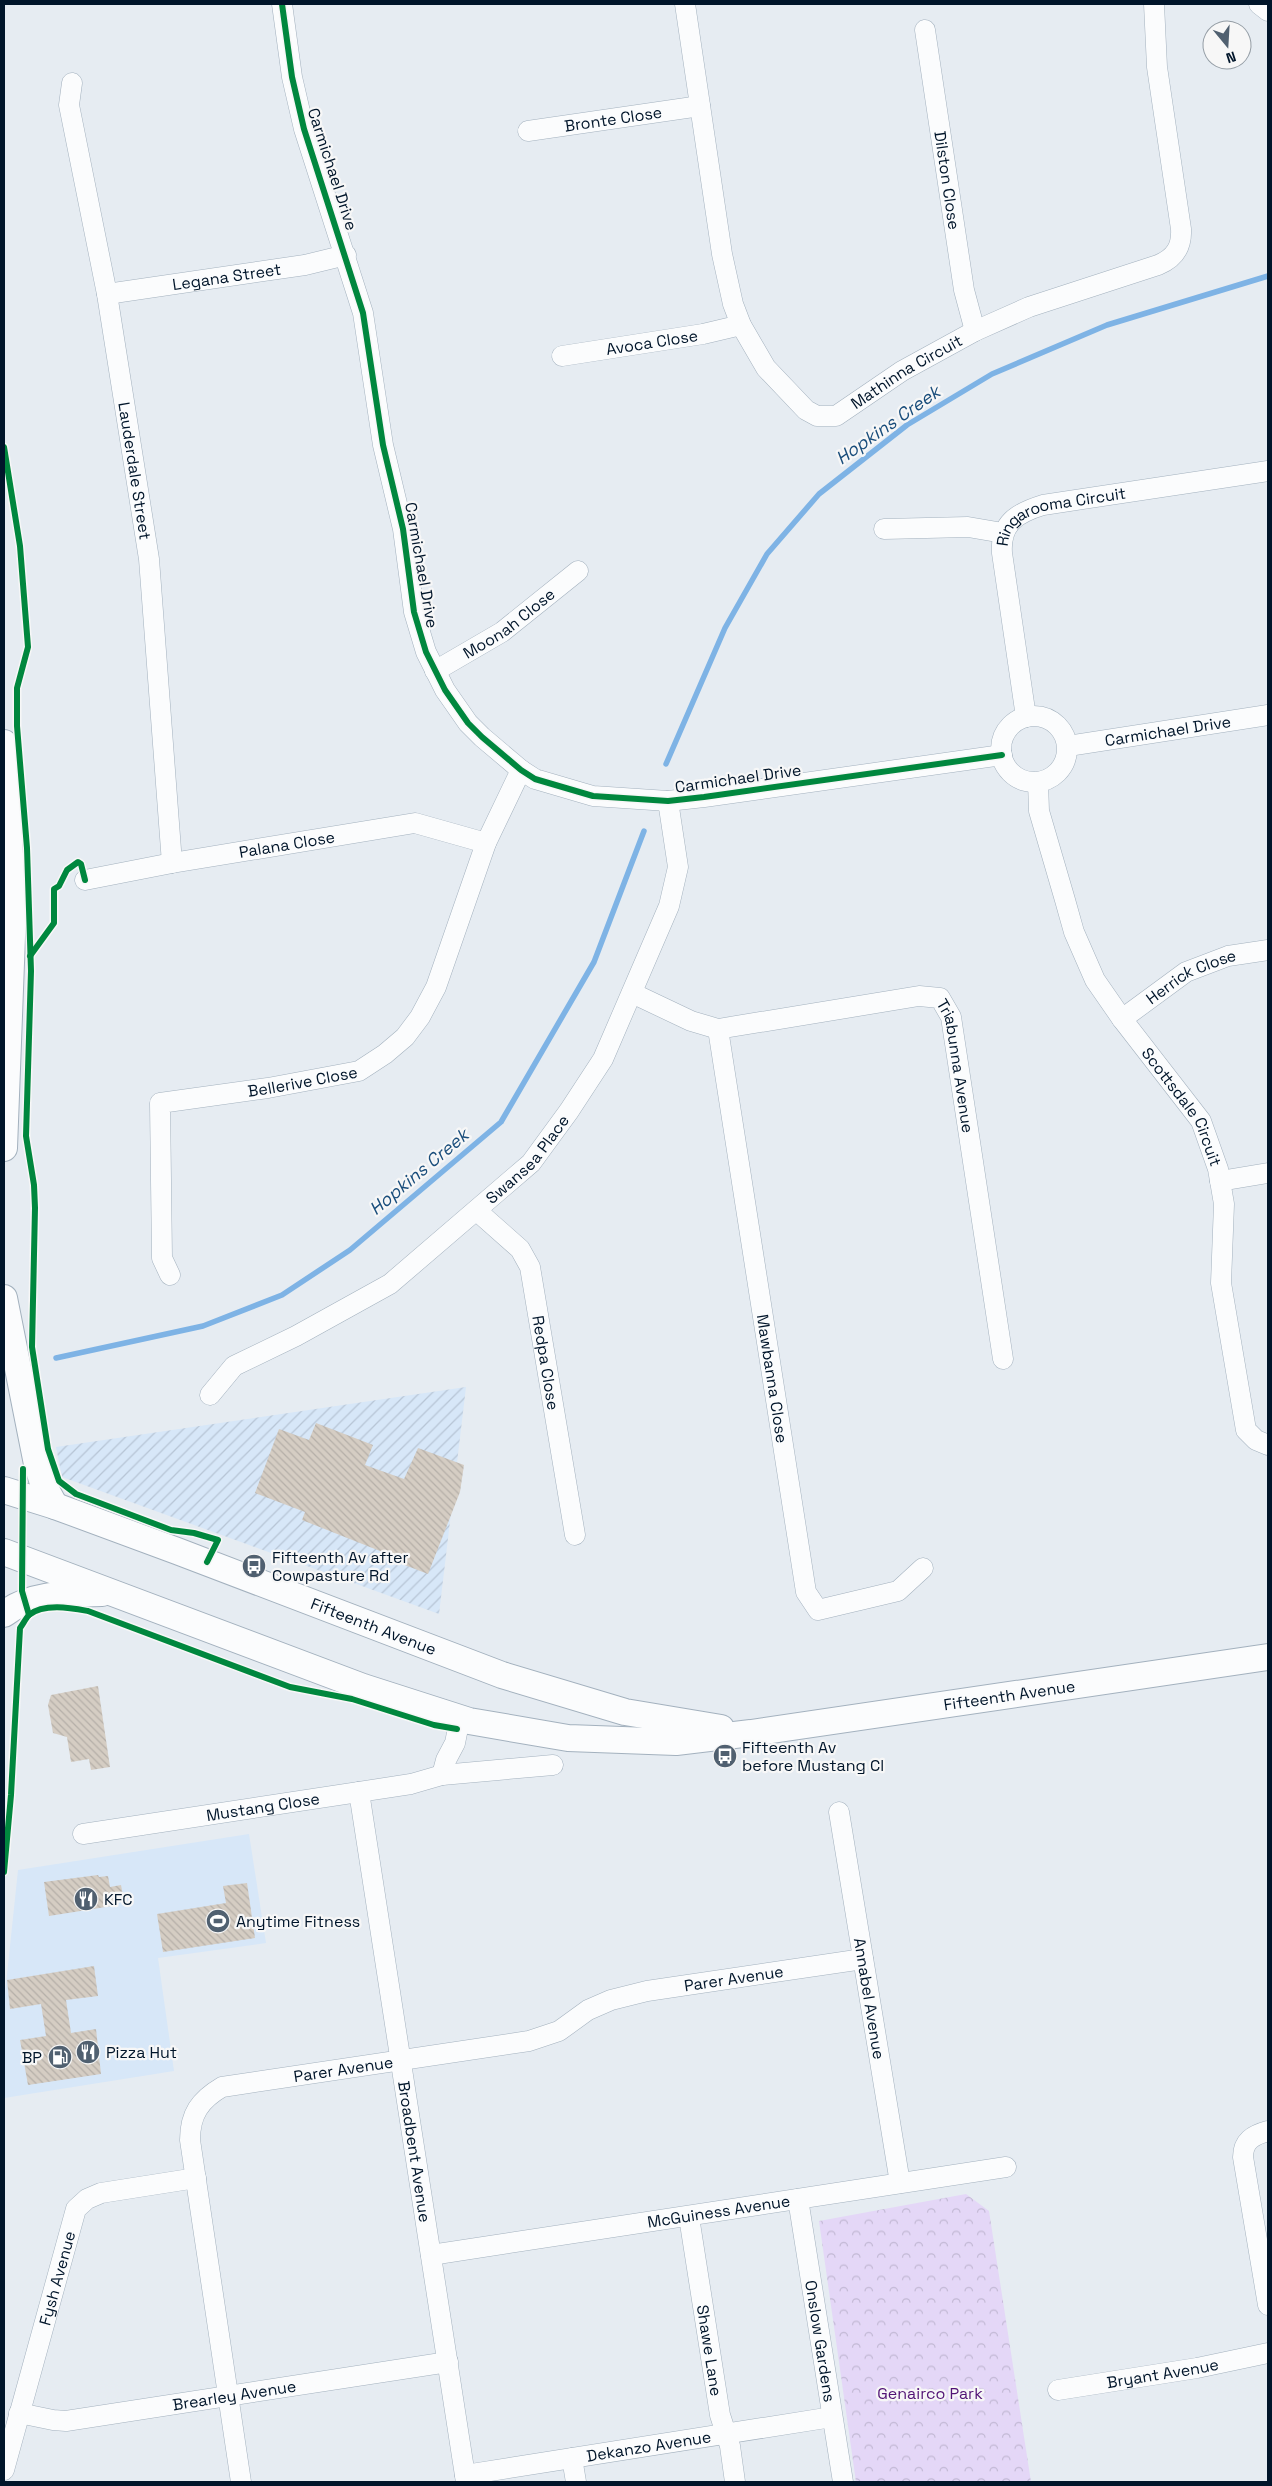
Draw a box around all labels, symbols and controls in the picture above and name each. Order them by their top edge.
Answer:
north arrow [1202,20,1252,70]
text: N [1224,47,1238,67]
street label: Bronte Close [563,102,663,137]
street label: Carmichael Drive [303,105,362,233]
street label: Dilston Close [929,130,965,231]
street label: Legana Street [171,259,283,295]
street label: Avoca Close [604,325,700,360]
street label: Mathinna Circuit [847,330,966,414]
water label: Hopkins Creek [831,379,946,469]
street label: Lauderdale Street [113,401,156,541]
street label: Ringarooma Circuit [992,483,1127,547]
street label: Carmichael Drive [400,501,443,630]
street label: Moonah Close [459,584,559,664]
street label: Carmichael Drive [1103,711,1232,751]
street label: Carmichael Drive [674,759,803,798]
street label: Palana Close [237,826,336,863]
street label: Herrick Close [1142,945,1237,1009]
street label: Triabunna Avenue [932,995,979,1135]
street label: Scottsdale Circuit [1137,1043,1226,1169]
street label: Bellerive Close [246,1061,359,1102]
street label: Swansea Place [481,1111,574,1208]
water label: Hopkins Creek [364,1122,475,1220]
street label: Mawbanna Close [752,1313,793,1445]
street label: Redpa Close [527,1314,564,1412]
place label: Fifteenth Av after Cowpasture Rd [272,1547,409,1586]
bus stop icon: Fifteenth Av after Cowpasture Rd [241,1553,267,1579]
street label: Fifteenth Avenue [308,1593,439,1660]
street label: Fifteenth Avenue [942,1675,1077,1716]
place label: Fifteenth Av before Mustang Cl [742,1737,884,1776]
bus stop icon: Fifteenth Av before Mustang Cl [712,1743,738,1769]
street label: Mustang Close [205,1788,321,1826]
restaurant icon: KFC [73,1886,99,1912]
place label: KFC [104,1889,133,1910]
sports icon: Anytime Fitness [205,1908,231,1934]
place label: Anytime Fitness [236,1911,360,1932]
street label: Annabel Avenue [849,1936,890,2061]
street label: Parer Avenue [683,1961,785,1996]
restaurant icon: Pizza Hut [75,2039,101,2065]
place label: Pizza Hut [106,2042,177,2063]
fuel station icon: BP [47,2044,73,2070]
place label: BP [22,2047,42,2068]
street label: Parer Avenue [292,2051,395,2087]
street label: Broadbent Avenue [393,2080,436,2224]
street label: McGuiness Avenue [646,2190,792,2233]
street label: Fysh Avenue [34,2229,80,2328]
street label: Onslow Gardens [800,2279,840,2404]
street label: Shawe Lane [692,2303,727,2398]
street label: Bryant Avenue [1105,2354,1221,2393]
street label: Brearley Avenue [171,2376,298,2415]
park label: Genairco Park [877,2383,983,2404]
street label: Dekanzo Avenue [585,2426,713,2467]

